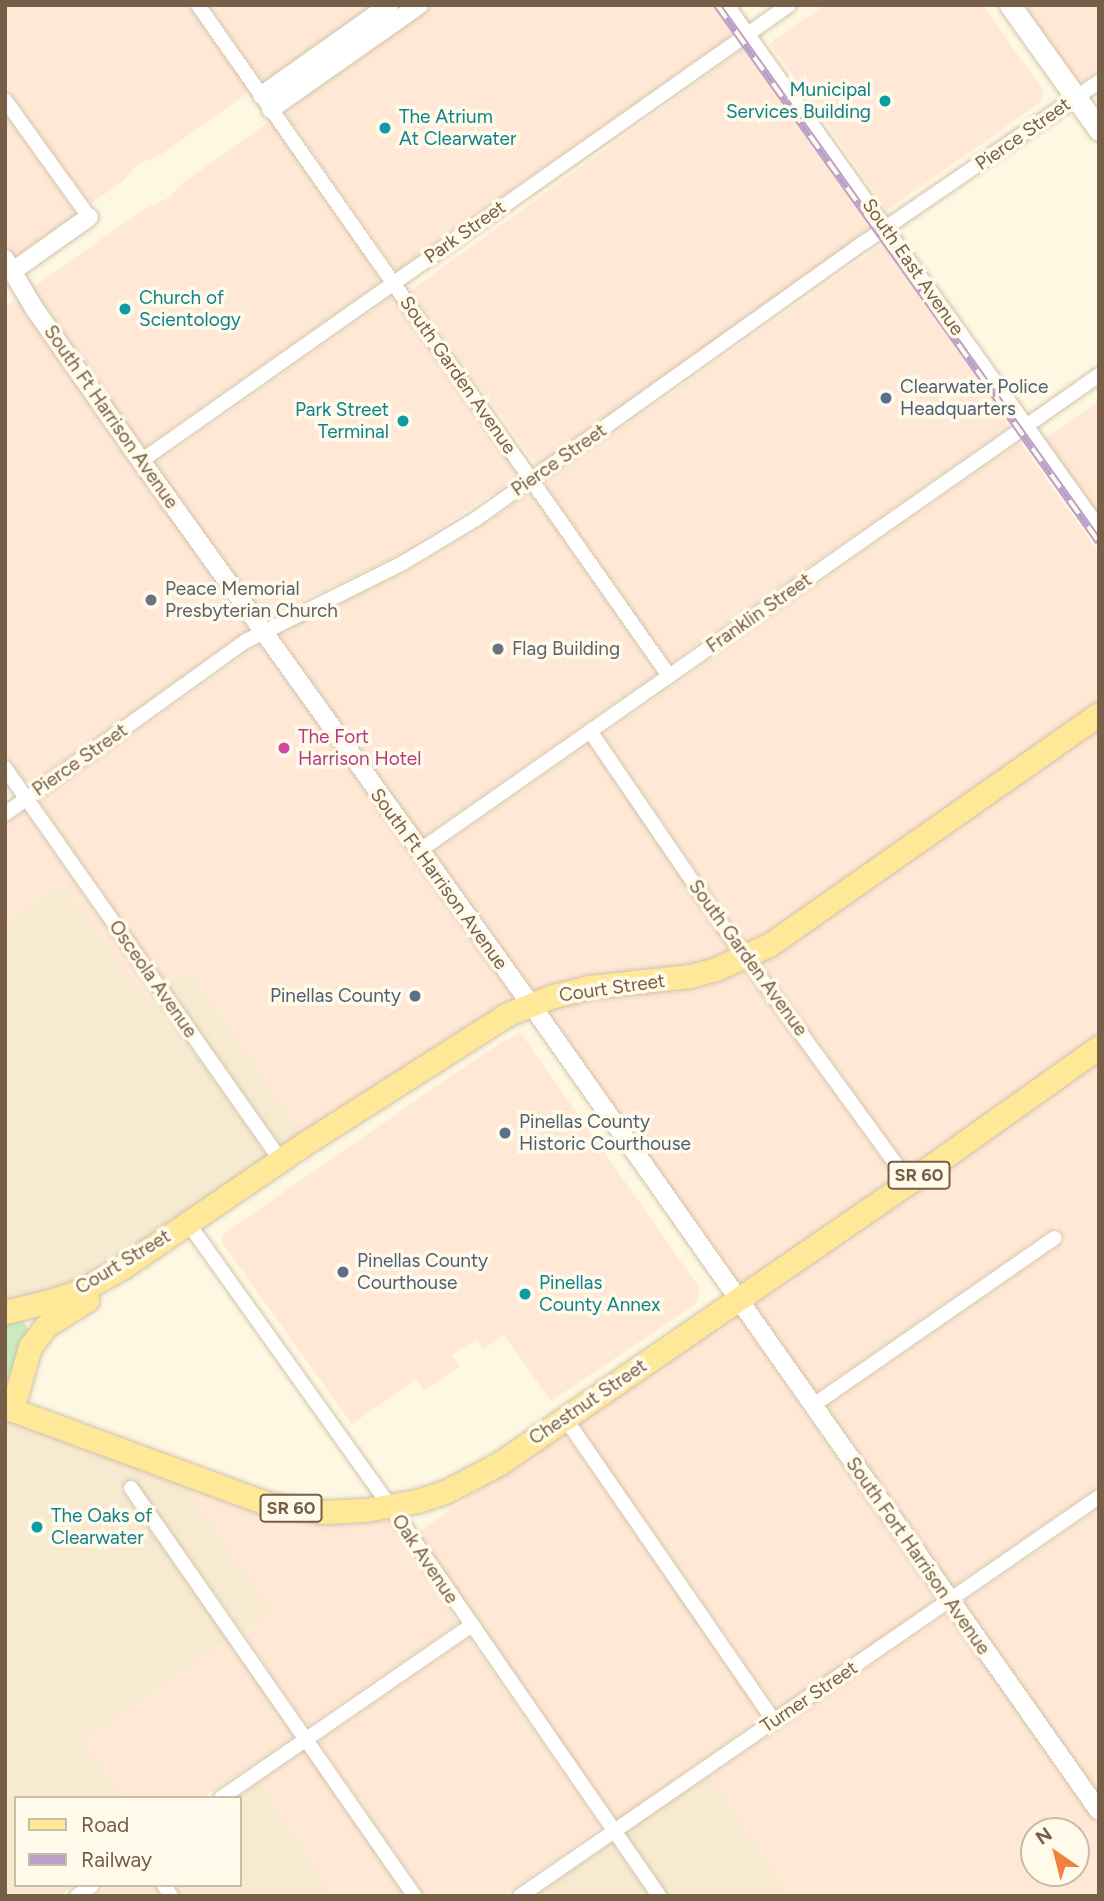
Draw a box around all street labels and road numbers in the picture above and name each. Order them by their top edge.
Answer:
street label: Pierce Street [971,93,1075,175]
street label: South East Avenue [857,194,969,340]
street label: Park Street [420,196,510,268]
street label: South Garden Avenue [395,292,521,458]
street label: South Ft Harrison Avenue [39,321,183,513]
street label: Pierce Street [507,419,611,501]
street label: Franklin Street [702,568,816,658]
street label: Pierce Street [28,719,132,801]
street label: South Ft Harrison Avenue [366,784,512,974]
street label: South Garden Avenue [684,876,812,1040]
street label: Osceola Avenue [104,916,202,1042]
street label: Court Street [558,969,666,1007]
road number: SR 60 [888,1160,950,1190]
street label: Court Street [71,1225,175,1299]
street label: Chestnut Street [525,1354,651,1450]
street label: South Fort Harrison Avenue [841,1453,995,1659]
road number: SR 60 [260,1493,322,1522]
street label: Oak Avenue [387,1510,463,1608]
street label: Turner Street [756,1656,862,1738]

